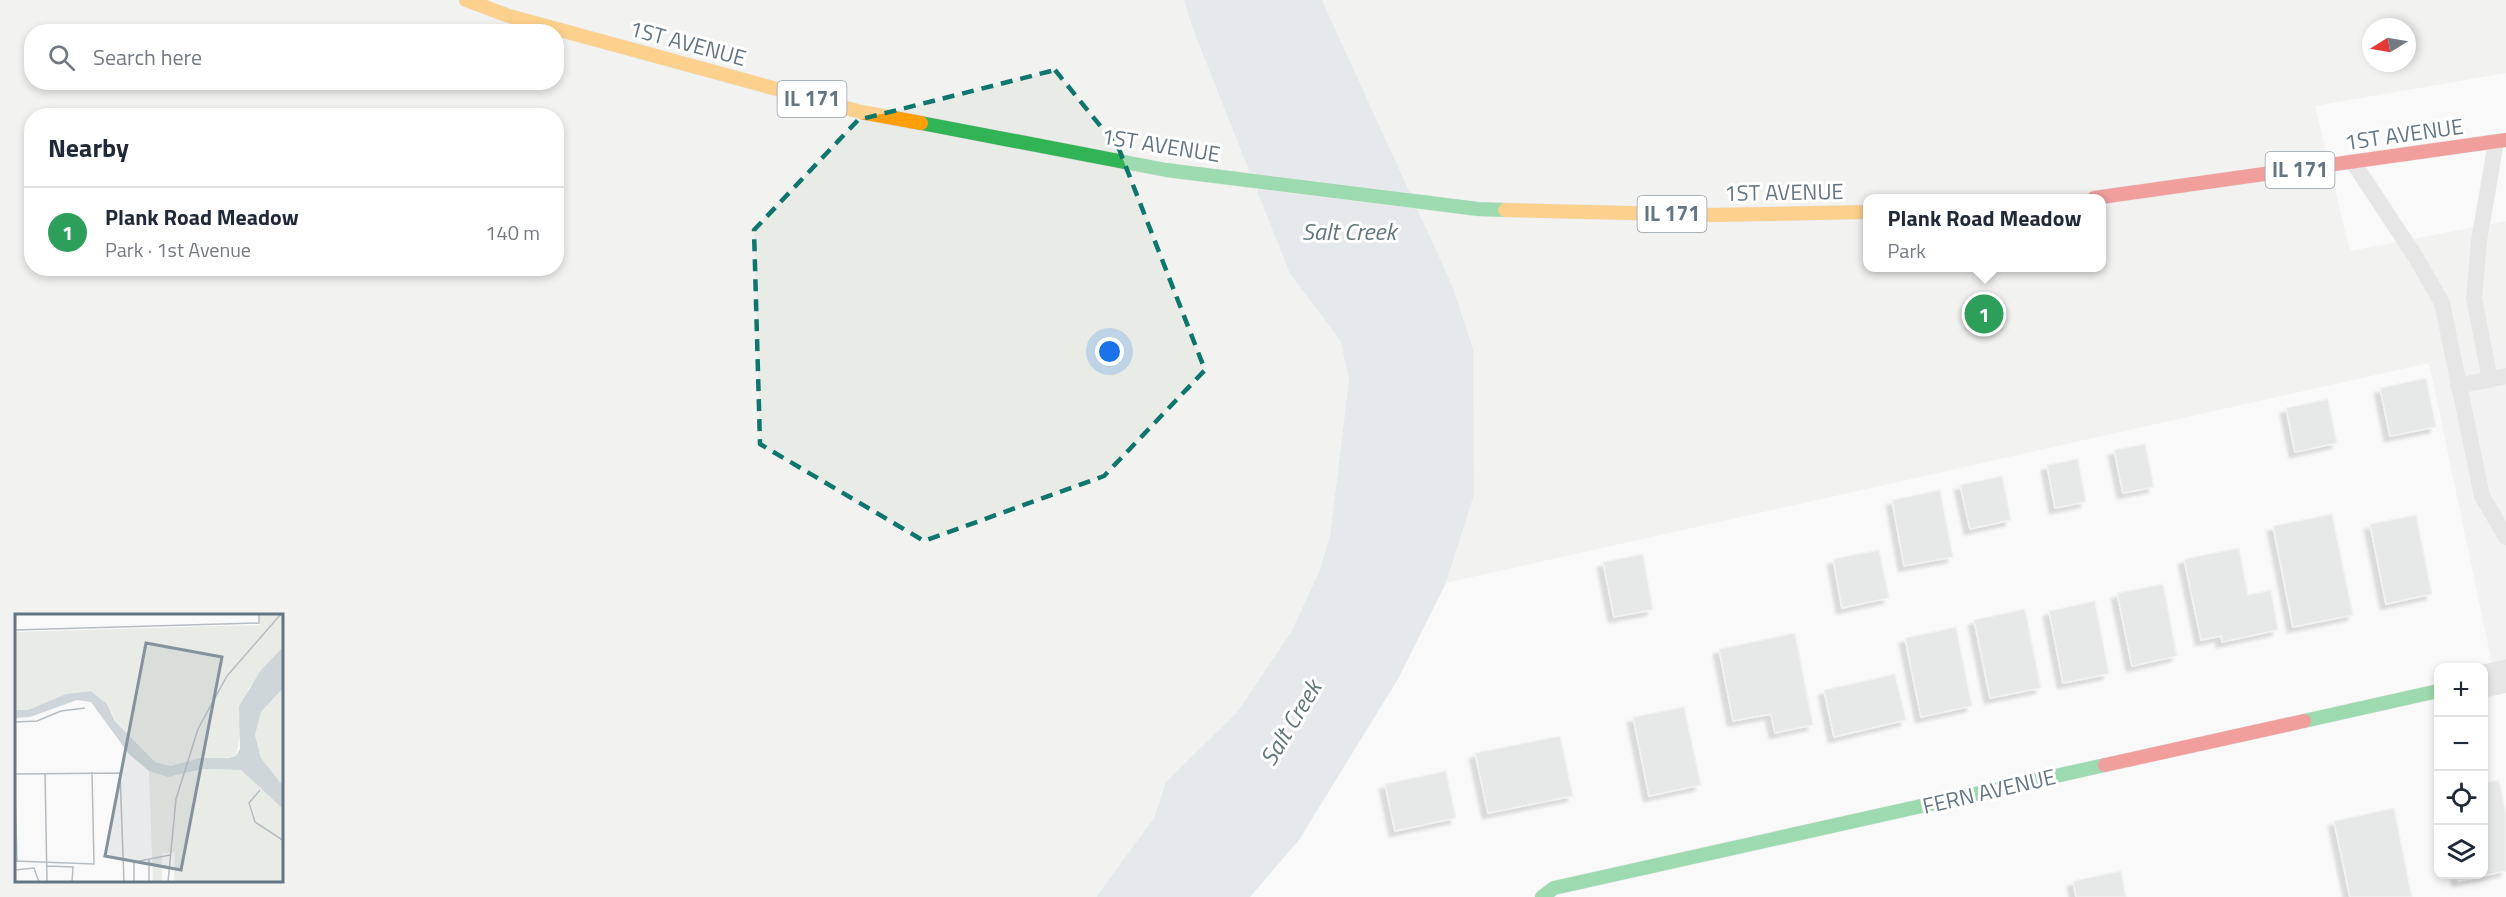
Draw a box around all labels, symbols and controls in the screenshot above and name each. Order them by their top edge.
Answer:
street label: 1ST AVENUE [626,11,750,75]
north arrow [2362,18,2416,72]
search box [24,24,564,90]
text: Search here [93,40,202,74]
icon: search [45,41,78,74]
road number: IL 171 [778,81,846,117]
street label: 1ST AVENUE [2343,109,2465,159]
street label: 1ST AVENUE [1099,119,1223,171]
text: Nearby [48,128,129,167]
road number: IL 171 [2266,152,2334,188]
street label: 1ST AVENUE [1724,174,1844,210]
popup [1863,194,2106,272]
road number: IL 171 [1638,196,1706,232]
text: Plank Road Meadow [105,200,299,234]
text: Plank Road Meadow [1888,201,2081,235]
water label: Salt Creek [1302,213,1399,249]
text: 1 [62,217,73,248]
text: 140 m [485,217,540,248]
text: Park · 1st Avenue [105,234,251,265]
text: Park [1888,235,1926,266]
pin: 1 [1964,292,2004,336]
your location [1095,337,1124,366]
inset map [15,614,284,882]
map controls [2434,663,2488,879]
button: + [2434,663,2488,717]
water label: Salt Creek [1250,670,1332,772]
button: − [2434,717,2488,771]
street label: FERN AVENUE [1919,759,2059,823]
button: locate [2434,771,2488,825]
button: layers [2434,825,2488,879]

